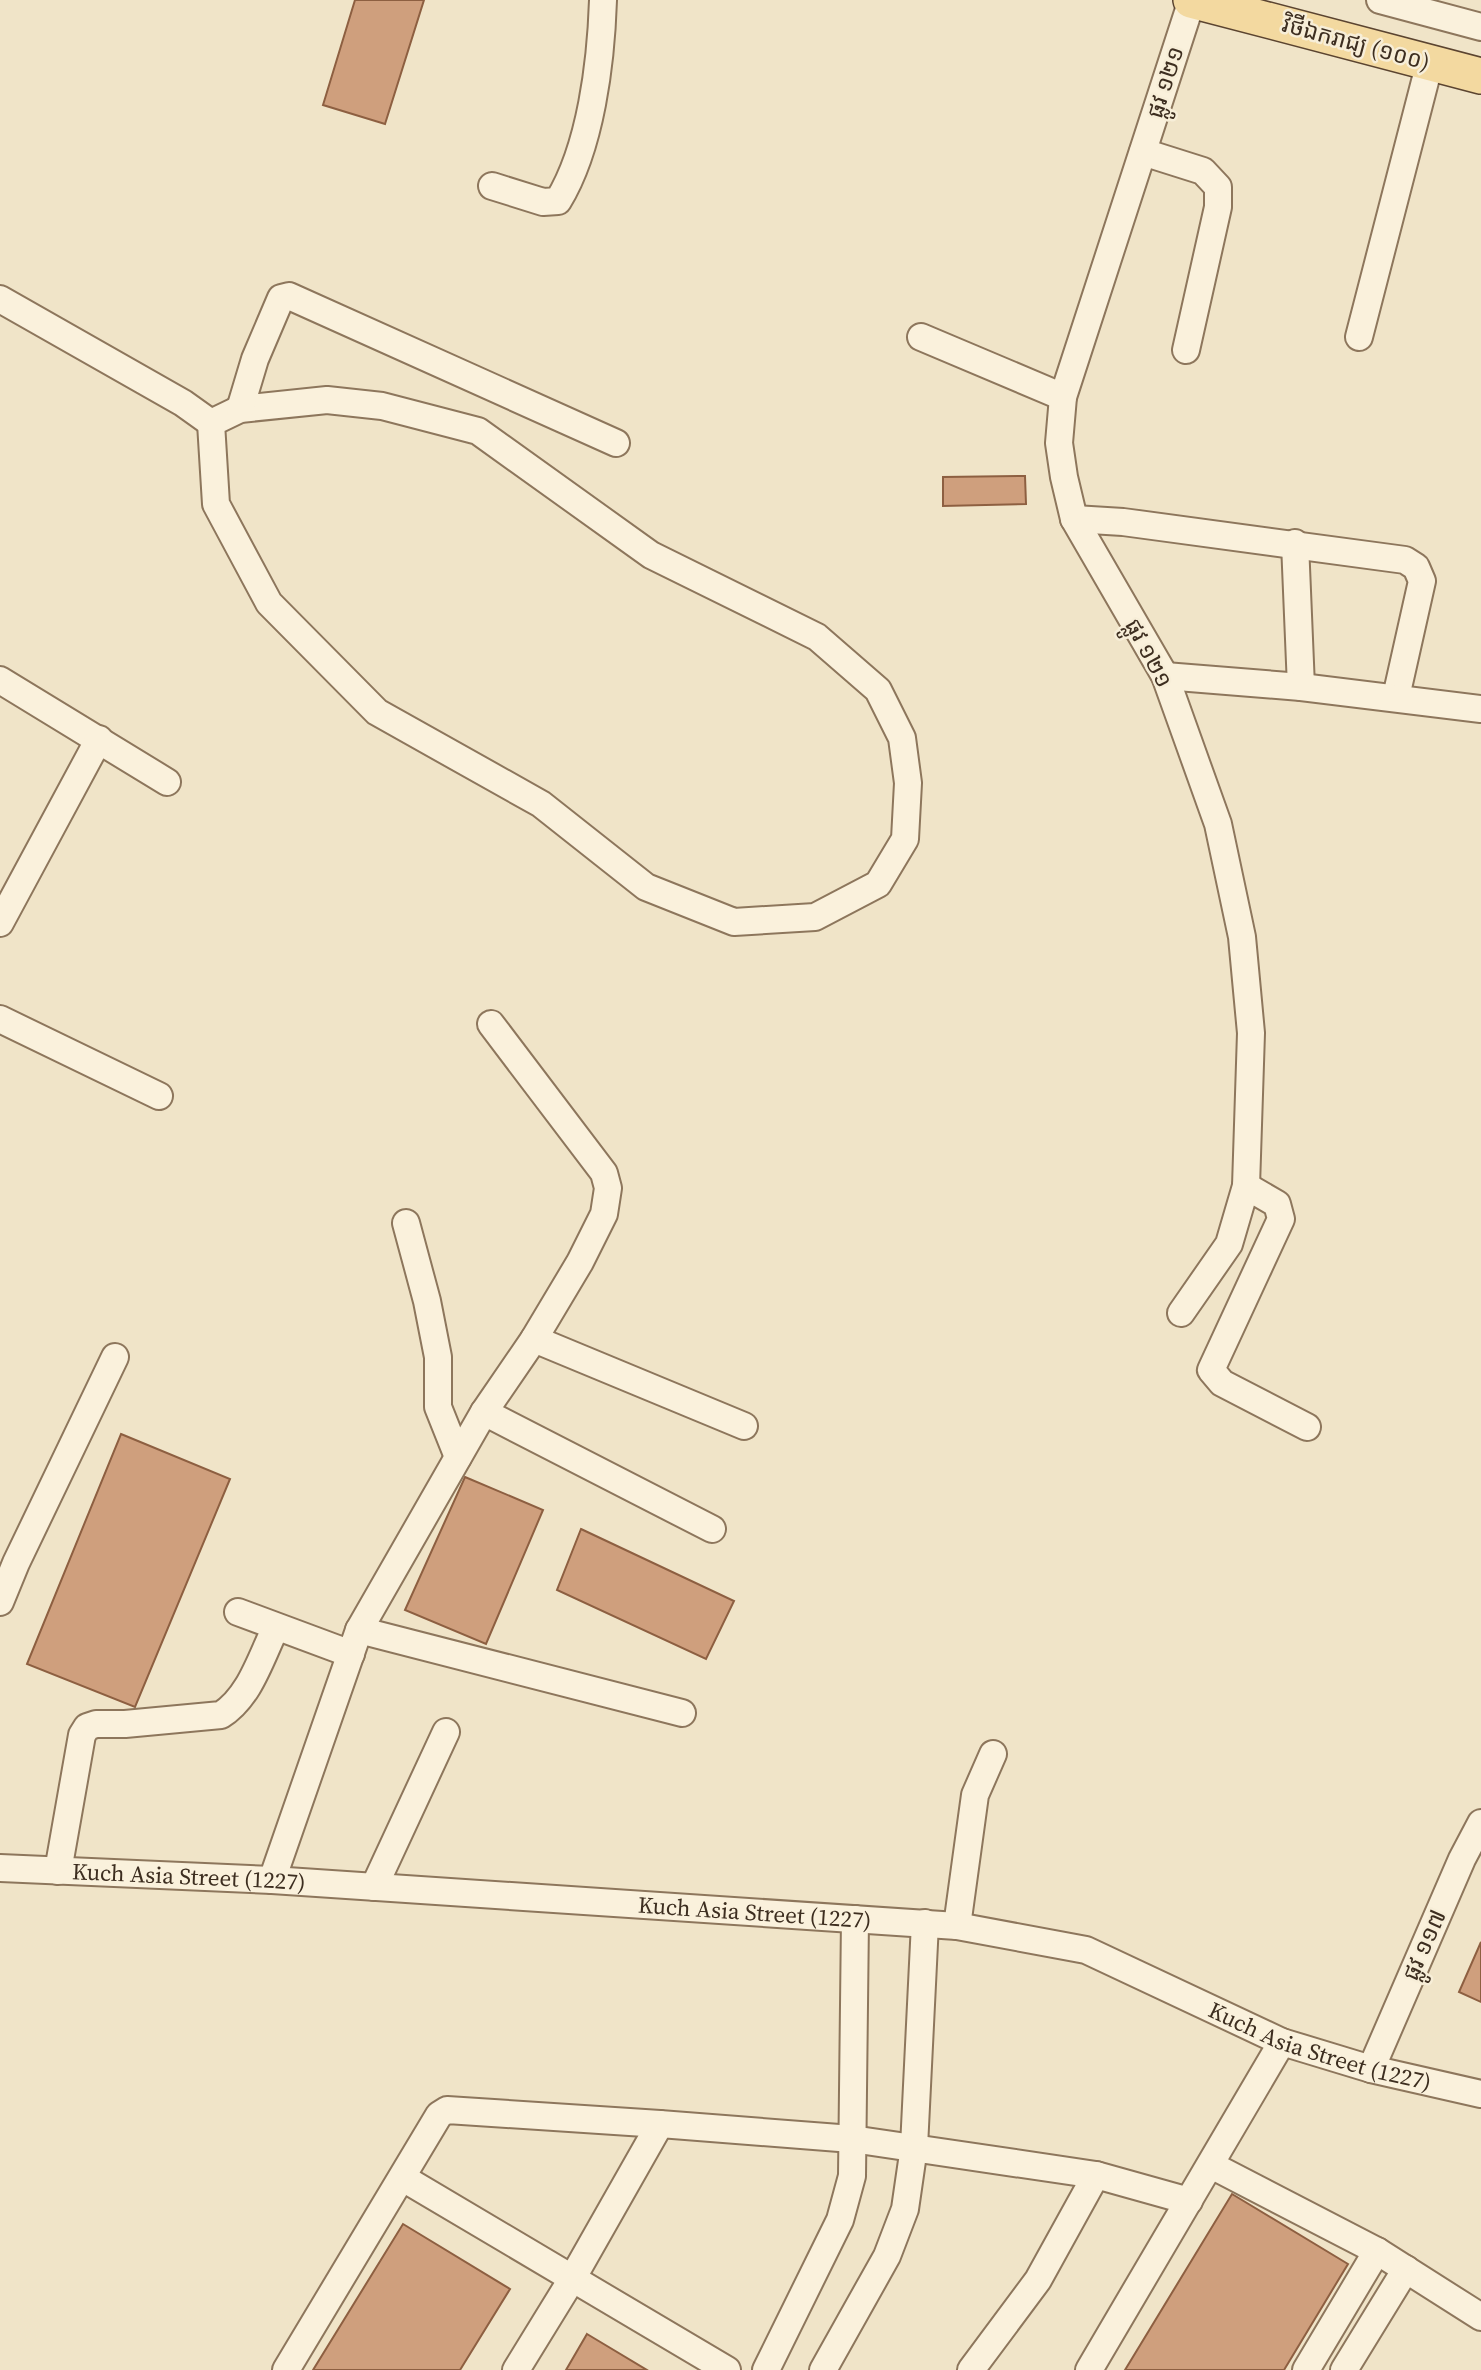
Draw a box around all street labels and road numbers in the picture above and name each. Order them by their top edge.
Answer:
street label: វិថីឯករាជ្យ (១០០) [1279,8,1433,78]
street label: ផ្លូវ ១២១ [1138,42,1197,124]
street label: ផ្លូវ ១២១ [1112,613,1180,696]
street label: Kuch Asia Street (1227) [71,1855,307,1898]
street label: Kuch Asia Street (1227) [637,1889,872,1936]
street label: ផ្លូវ ១១៧ [1394,1904,1459,1988]
street label: Kuch Asia Street (1227) [1203,1994,1434,2098]

